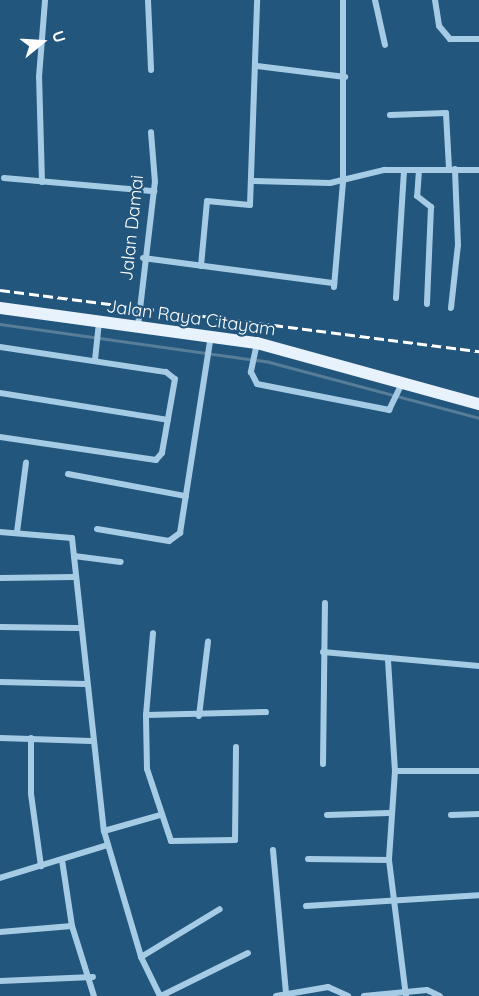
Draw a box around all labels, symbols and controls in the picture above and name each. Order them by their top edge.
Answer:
north arrow [12,12,72,72]
text: U [48,28,70,45]
street label: Jalan Damai [116,174,148,282]
street label: Jalan Raya Citayam [105,295,277,341]

